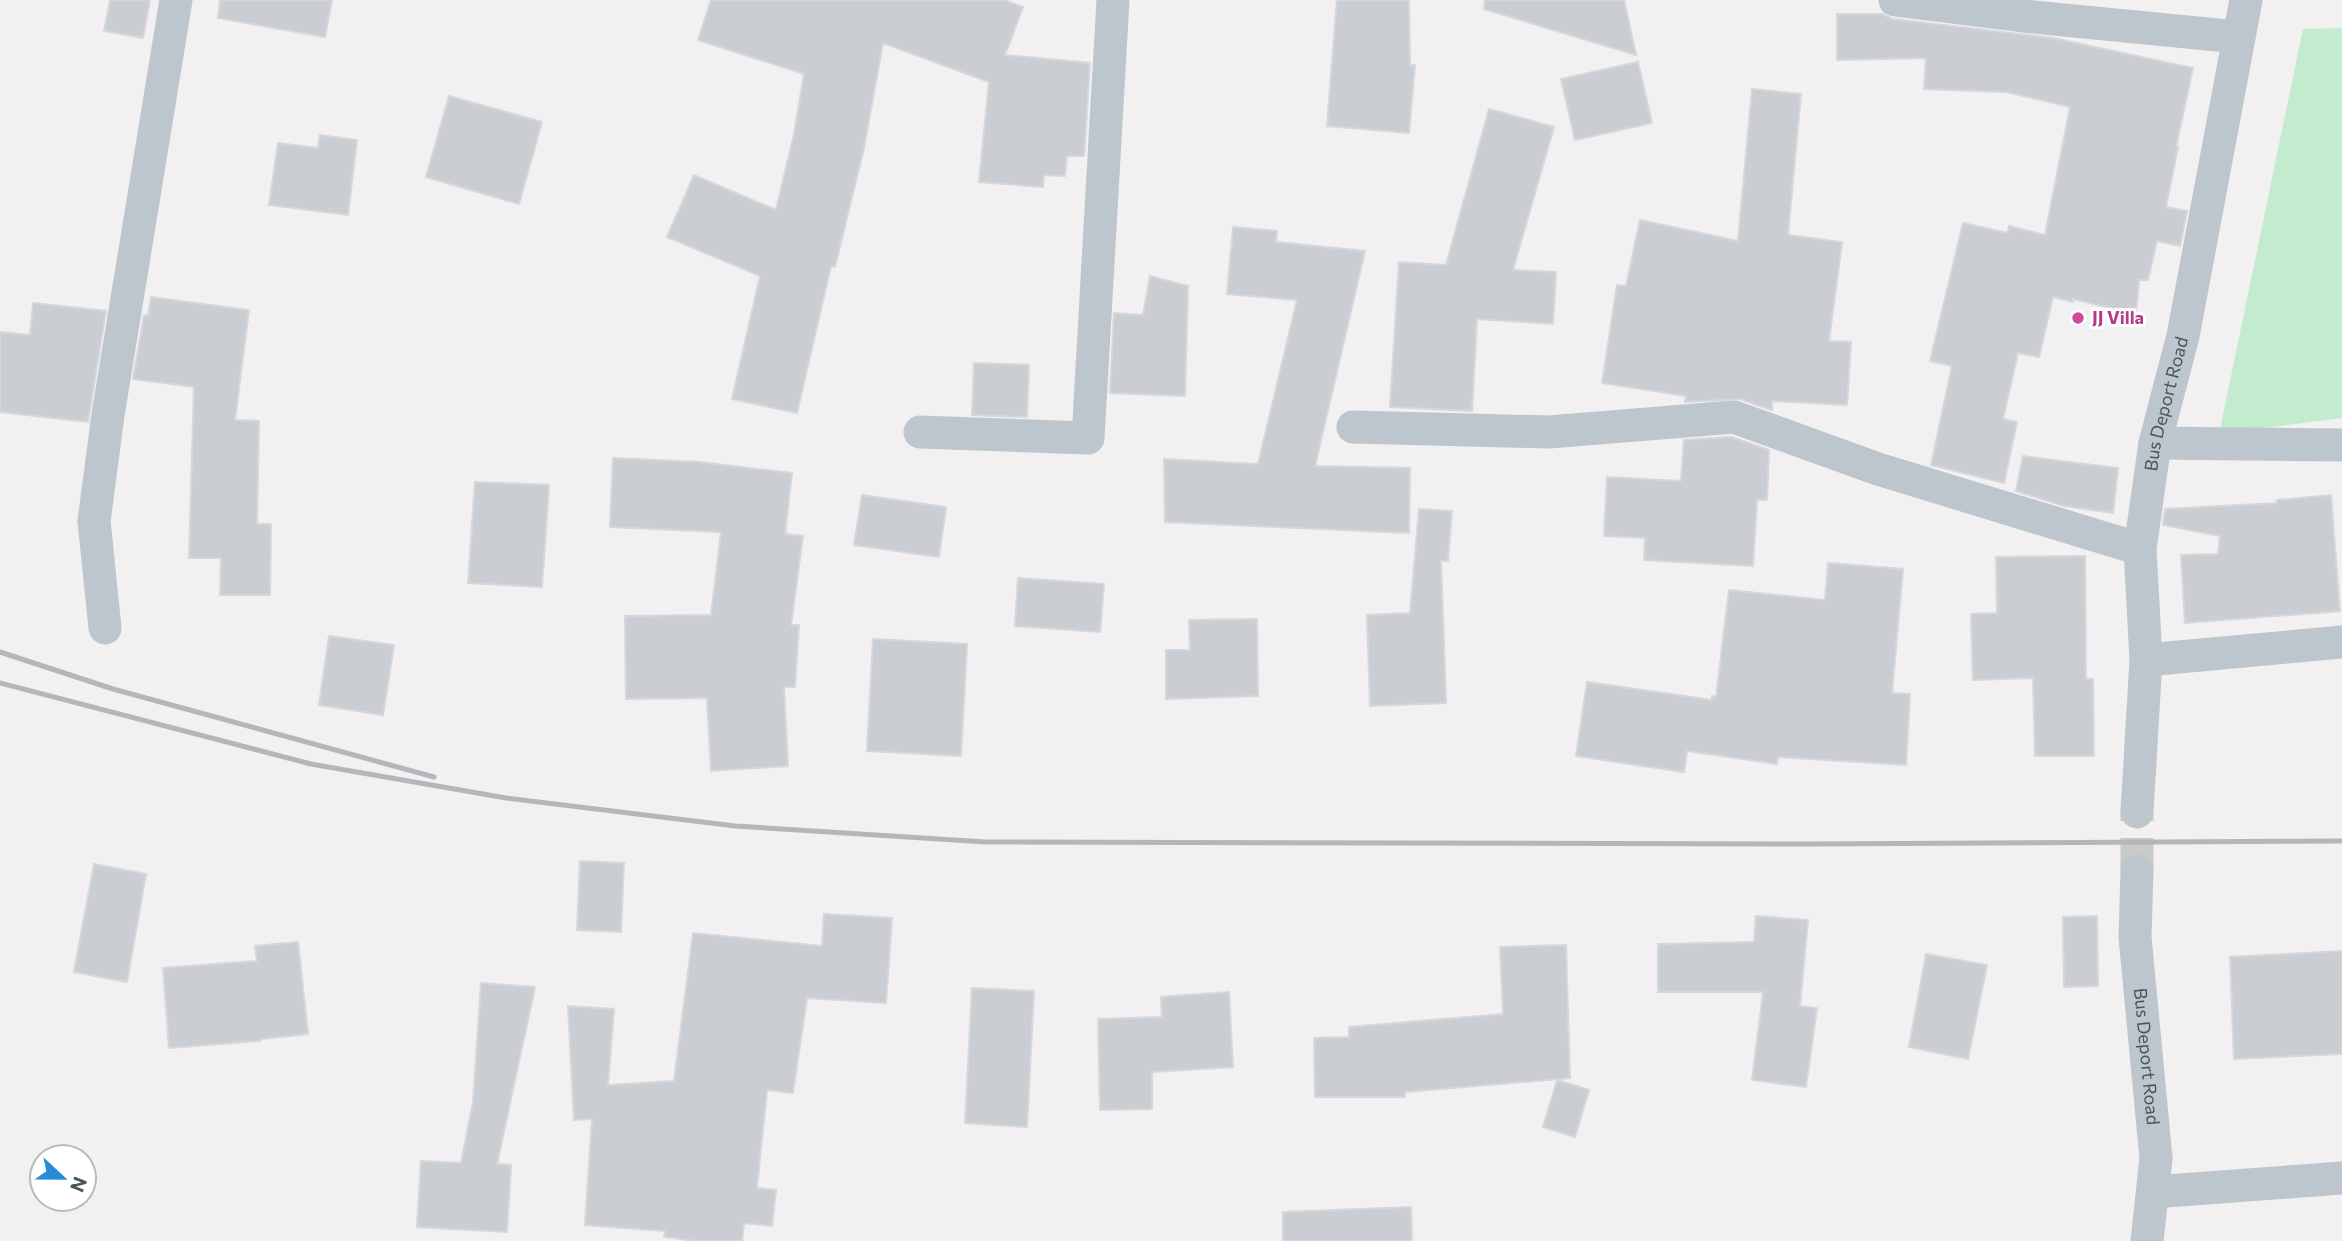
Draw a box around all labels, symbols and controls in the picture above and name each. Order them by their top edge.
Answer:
place label: JJ Villa [2092,306,2144,328]
marker: JJ Villa [2070,310,2086,326]
street label: Bus Deport Road [2139,334,2192,472]
street label: Bus Deport Road [2130,987,2165,1126]
north arrow [28,1143,98,1213]
text: N [66,1174,93,1195]

